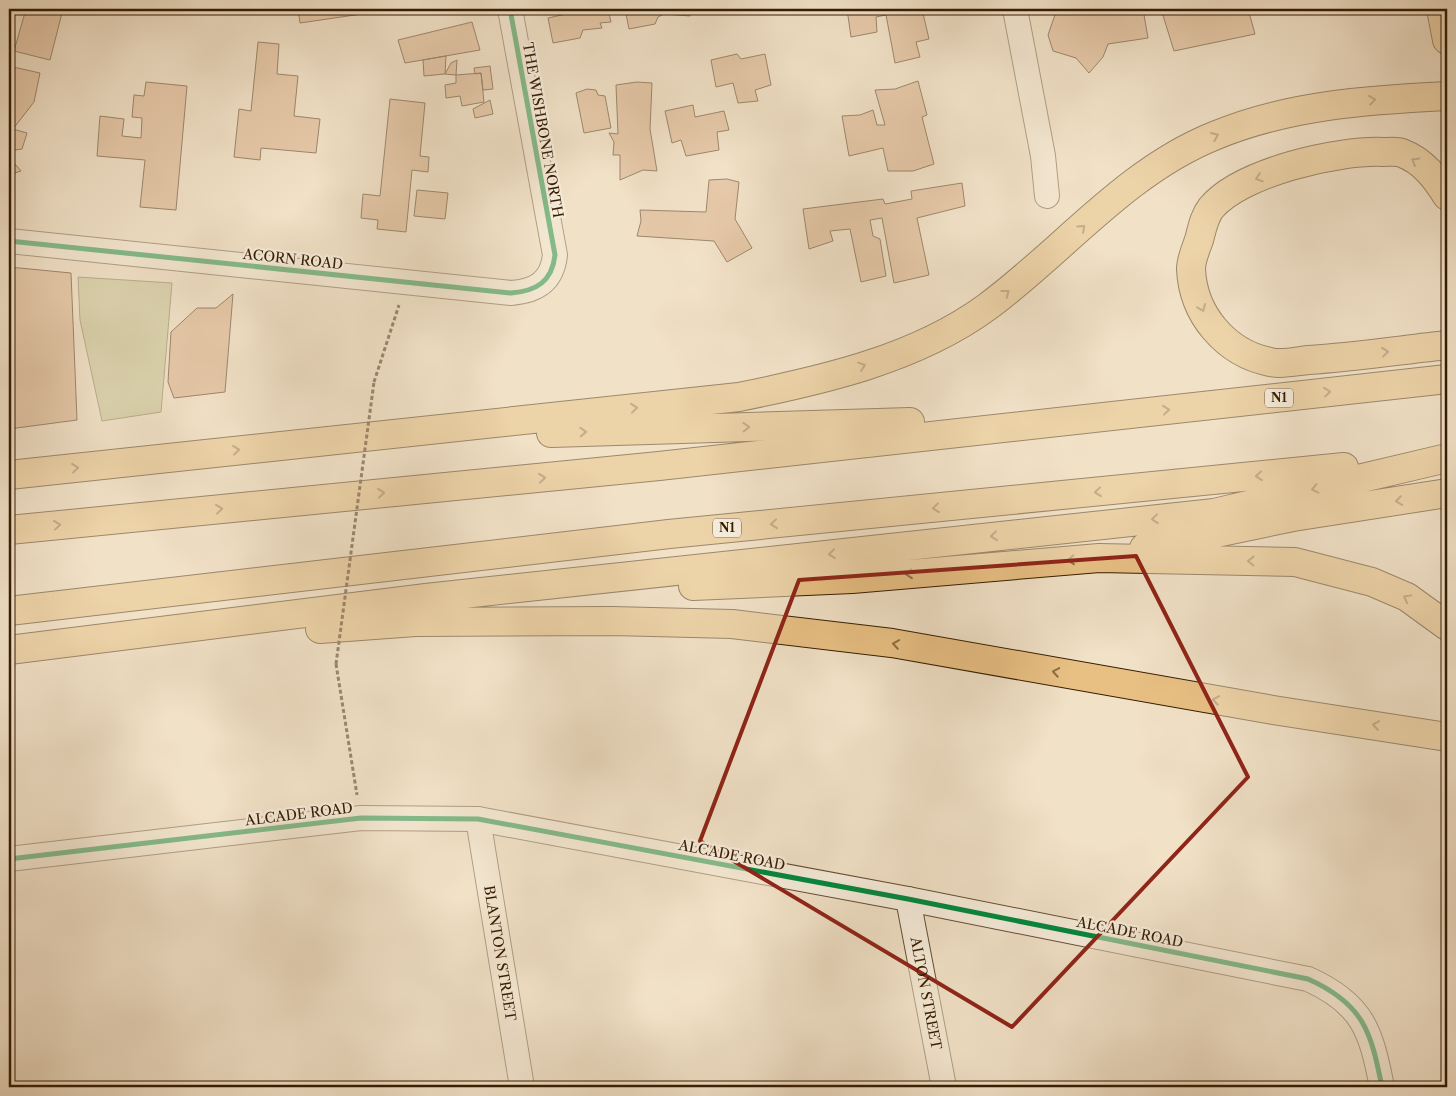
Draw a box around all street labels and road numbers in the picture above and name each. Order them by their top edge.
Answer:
street label: THE WISHBONE NORTH [519,41,567,219]
street label: ACORN ROAD [241,245,344,273]
road number: N1 [1265,388,1293,408]
road number: N1 [713,518,741,538]
street label: ALCADE ROAD [243,798,354,830]
street label: ALCADE ROAD [676,836,787,874]
street label: BLANTON STREET [480,884,520,1023]
street label: ALCADE ROAD [1074,913,1185,951]
street label: ALTON STREET [906,934,946,1052]

